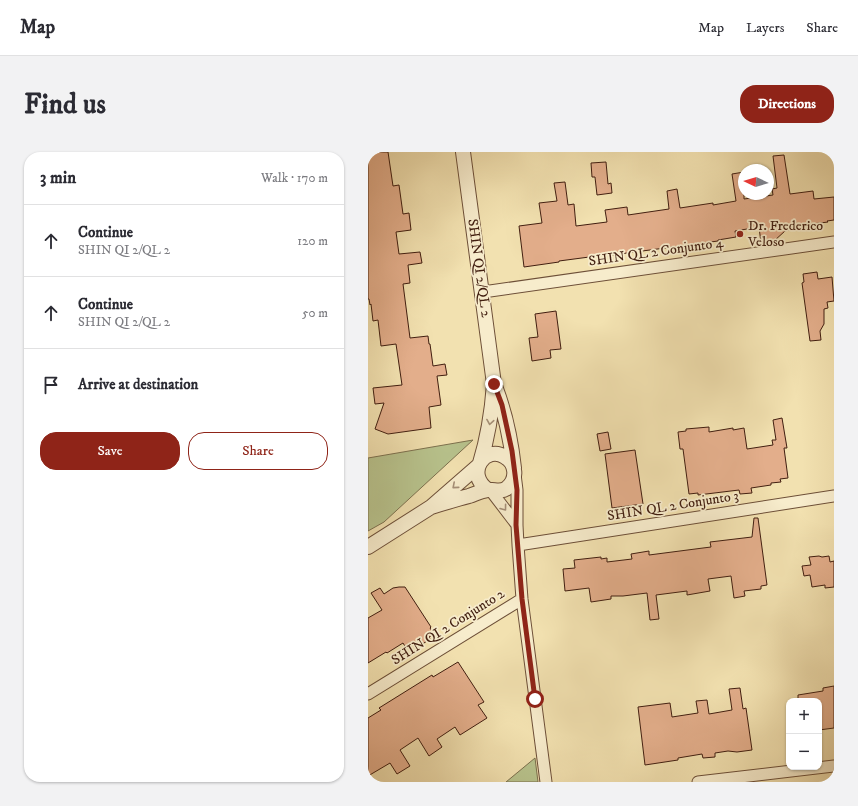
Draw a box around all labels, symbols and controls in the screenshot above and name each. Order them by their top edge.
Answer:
text: Map [20,16,55,39]
text: Map [698,19,724,37]
text: Layers [746,19,784,37]
text: Share [806,19,838,37]
button: Directions [740,85,834,123]
text: Find us [24,87,106,122]
north arrow [738,164,774,200]
text: 3 min [40,167,76,189]
text: Walk · 170 m [261,170,328,186]
place label: Dr. Frederico Veloso [747,217,823,251]
street label: SHIN QI 2/QL 2 [463,218,495,319]
text: Continue [78,223,133,242]
marker: Dr. Frederico Veloso [735,229,745,239]
icon: ahead [40,230,62,252]
text: 120 m [297,233,328,249]
street label: SHIN QL 2 Conjunto 4 [588,234,725,270]
text: SHIN QI 2/QL 2 [78,242,170,258]
text: Continue [78,295,133,314]
icon: ahead [40,302,62,324]
text: 50 m [302,305,328,321]
text: SHIN QI 2/QL 2 [78,314,170,330]
icon: arrive [40,374,62,396]
text: Arrive at destination [78,375,198,394]
route end [485,375,503,393]
one-way arrow [486,419,495,425]
button: Save [40,432,180,470]
button: Share [188,432,328,470]
one-way arrow [452,482,460,489]
street label: SHIN QL 2 Conjunto 3 [606,487,740,525]
one-way arrow [499,504,506,511]
street label: SHIN QI 2 Conjunto 2 [388,585,508,669]
route start [526,690,544,708]
map controls [786,698,822,770]
button: + [786,698,822,734]
button: − [786,734,822,770]

